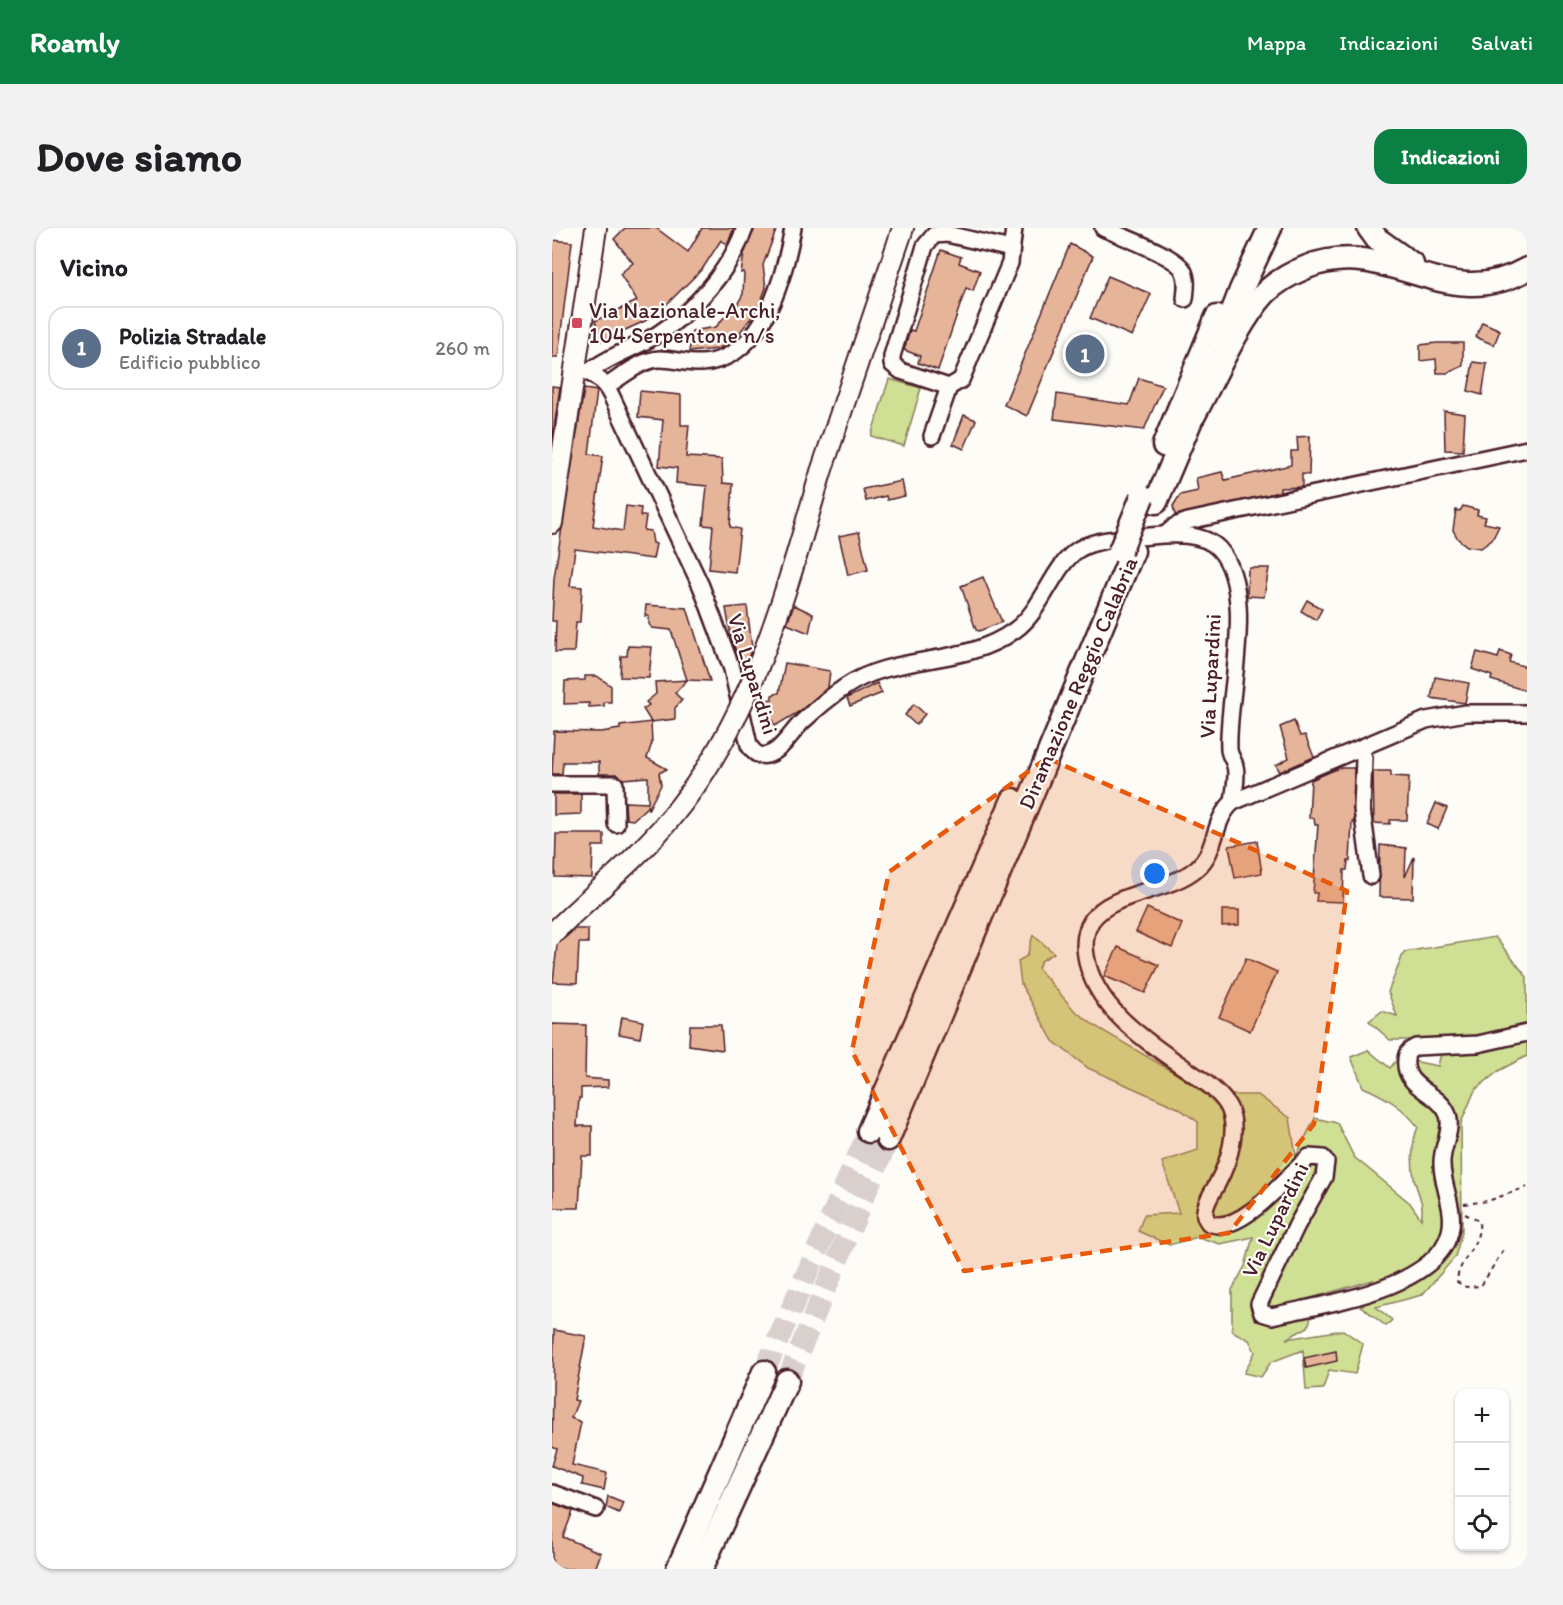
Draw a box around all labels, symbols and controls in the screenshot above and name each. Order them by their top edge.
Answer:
text: Roamly [30,25,120,59]
text: Mappa [1247,30,1306,55]
text: Indicazioni [1339,30,1438,55]
text: Salvati [1471,30,1533,55]
button: Indicazioni [1374,129,1527,184]
text: Dove siamo [36,131,242,182]
text: Vicino [60,251,128,283]
place label: Via Nazionale-Archi, 104 Serpentone n/s [589,297,781,349]
marker: Via Nazionale-Archi, 104 Serpentone n/s [570,316,584,330]
text: Polizia Stradale [119,323,266,350]
pin: 1 [1066,332,1104,376]
text: 1 [77,336,86,360]
text: 260 m [435,336,490,360]
text: Edificio pubblico [119,350,261,374]
street label: Diramazione Reggio Calabria [1013,552,1144,813]
street label: Via Lupardini [722,610,784,738]
street label: Via Lupardini [1193,613,1227,739]
your location [1140,859,1169,888]
street label: Via Lupardini [1236,1158,1314,1282]
map controls [1455,1389,1509,1551]
button: + [1455,1389,1509,1443]
button: − [1455,1443,1509,1497]
button: locate [1455,1497,1509,1551]

